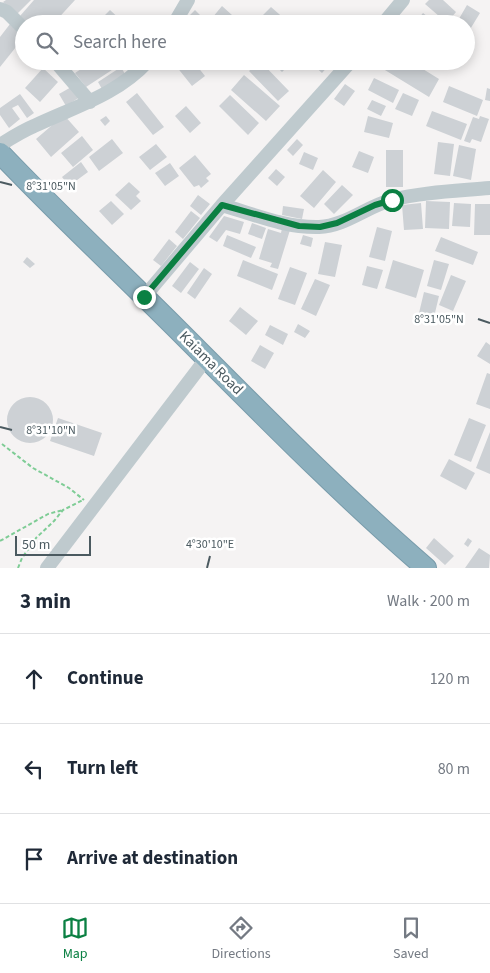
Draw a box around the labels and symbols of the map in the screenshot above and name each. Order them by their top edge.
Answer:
text: 8°31'05"N [26,178,76,195]
route start [381,189,404,212]
route end [133,286,156,309]
text: 8°31'05"N [414,311,464,328]
street label: Kaiama Road [174,326,248,400]
text: 8°31'10"N [26,422,76,439]
scale bar [15,533,91,556]
text: 4°30'10"E [186,536,234,553]

